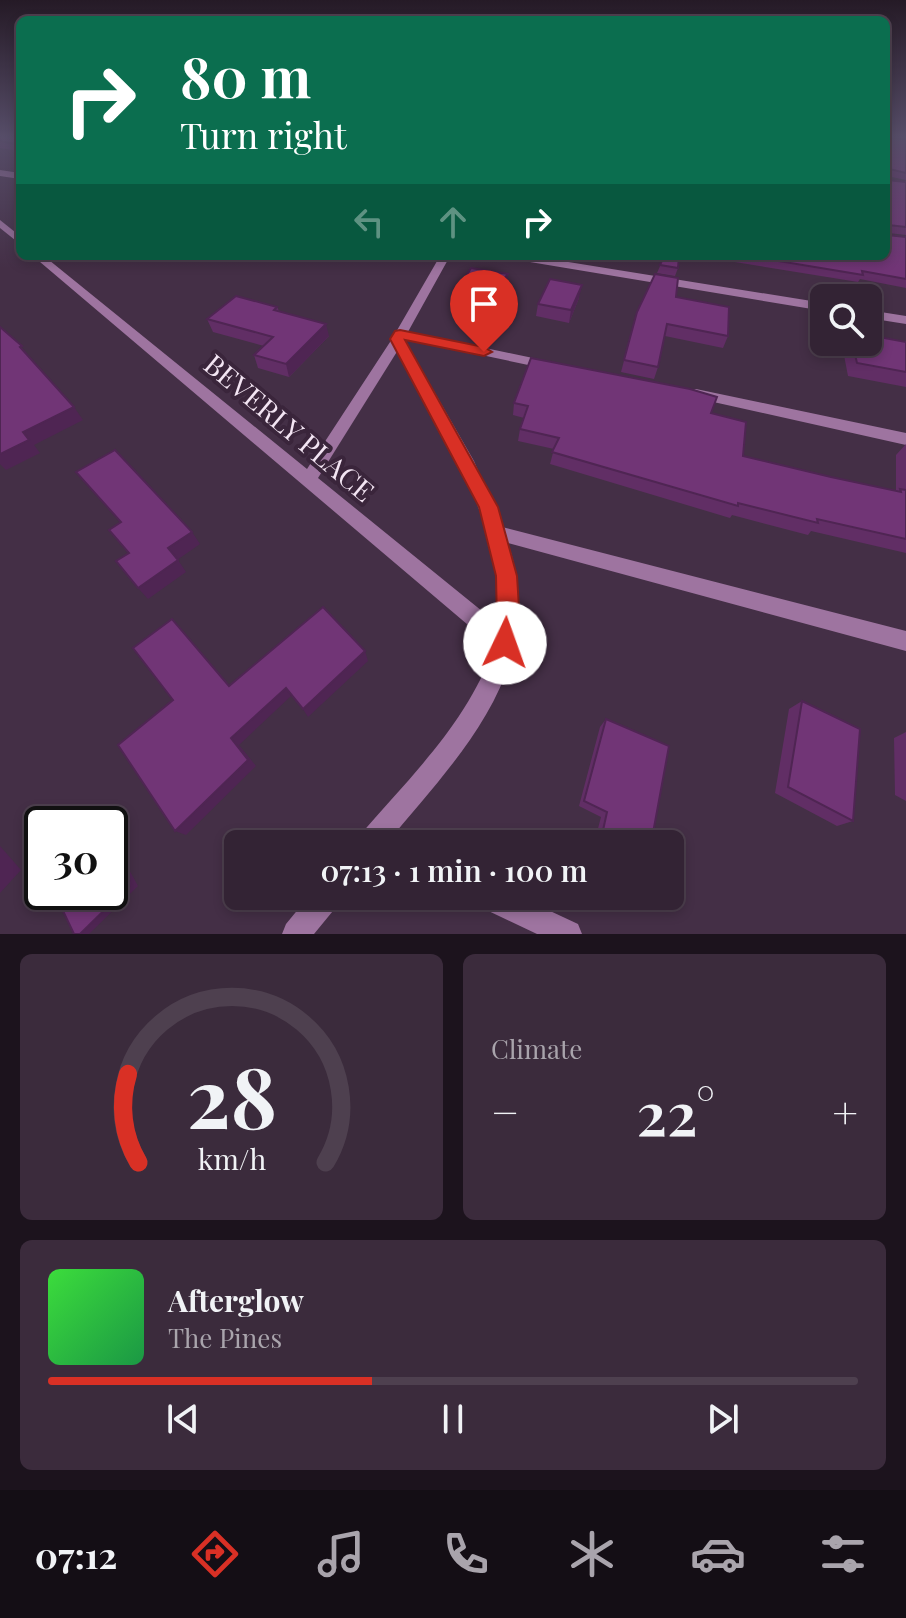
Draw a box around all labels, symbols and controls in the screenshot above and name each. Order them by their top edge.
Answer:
text: 80 m [180,38,311,113]
icon: right [48,48,152,152]
text: Turn right [180,110,347,158]
icon: left [347,200,391,244]
icon: ahead [431,200,475,244]
icon: right [515,200,559,244]
pin [450,270,518,352]
icon: arrive [462,282,506,326]
map controls [810,284,882,356]
button: search [810,284,882,356]
street label: BEVERLY PLACE [197,345,383,509]
position arrow [463,601,547,685]
speed limit sign: 30 [24,806,128,910]
text: 07:13 · 1 min · 100 m [320,850,588,890]
text: Climate [491,1031,582,1066]
text: 28 [186,1039,277,1150]
text: 22° [636,1071,715,1151]
text: − [491,1081,519,1140]
text: + [832,1081,858,1140]
text: km/h [197,1139,266,1177]
text: Afterglow [168,1280,304,1320]
text: The Pines [168,1320,282,1355]
icon: previous [161,1397,205,1441]
icon: pause [431,1397,475,1441]
icon: next [701,1397,745,1441]
icon: directions [187,1526,243,1582]
icon: music [313,1526,369,1582]
icon: phone [438,1526,494,1582]
icon: climate [564,1526,620,1582]
icon: car [690,1526,746,1582]
icon: filters [815,1526,871,1582]
text: 07:12 [35,1530,117,1578]

